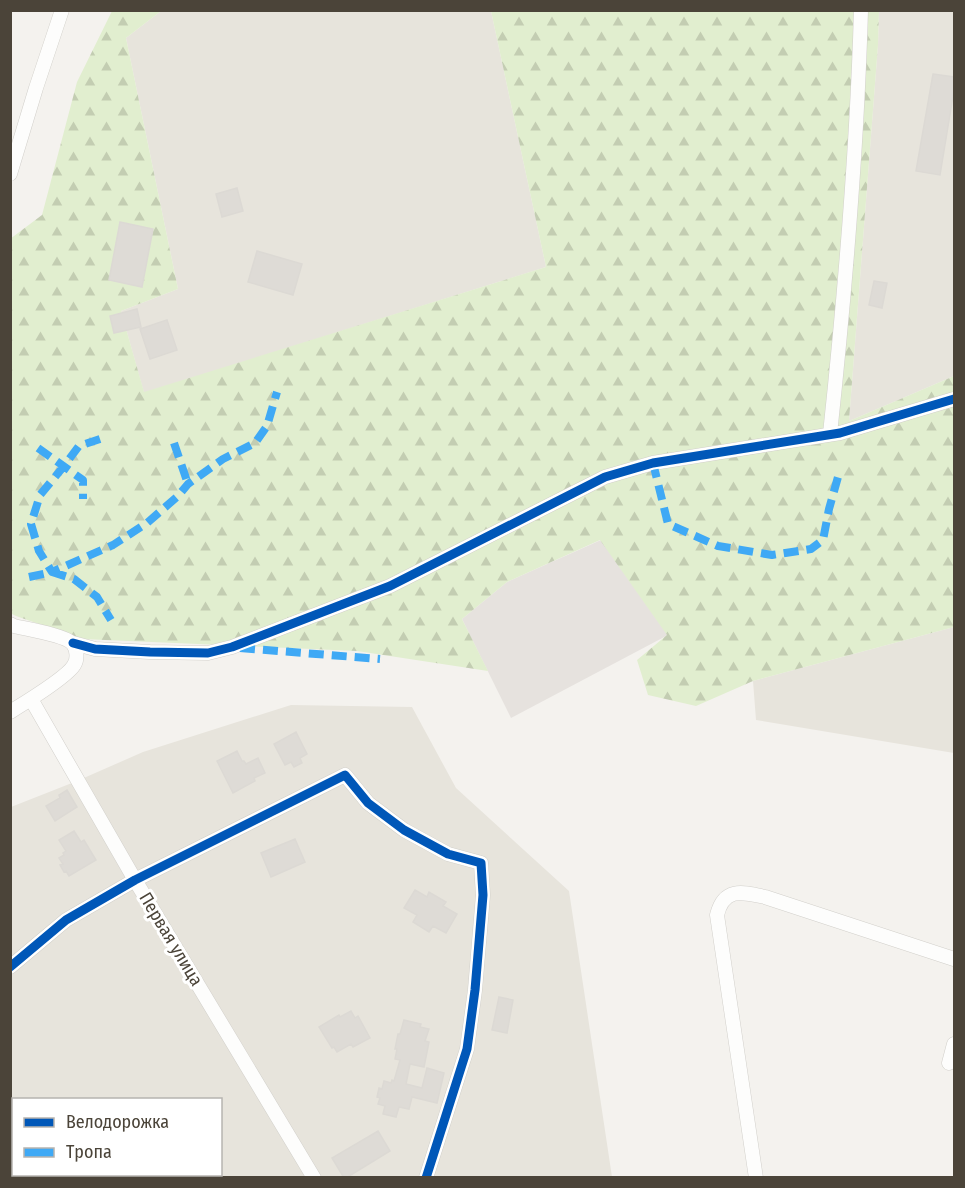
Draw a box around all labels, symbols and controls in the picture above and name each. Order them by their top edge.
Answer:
street label: Первая улица [134,888,208,990]
legend [12,1098,222,1176]
text: Велодорожка [66,1111,169,1133]
text: Тропа [66,1141,112,1163]

